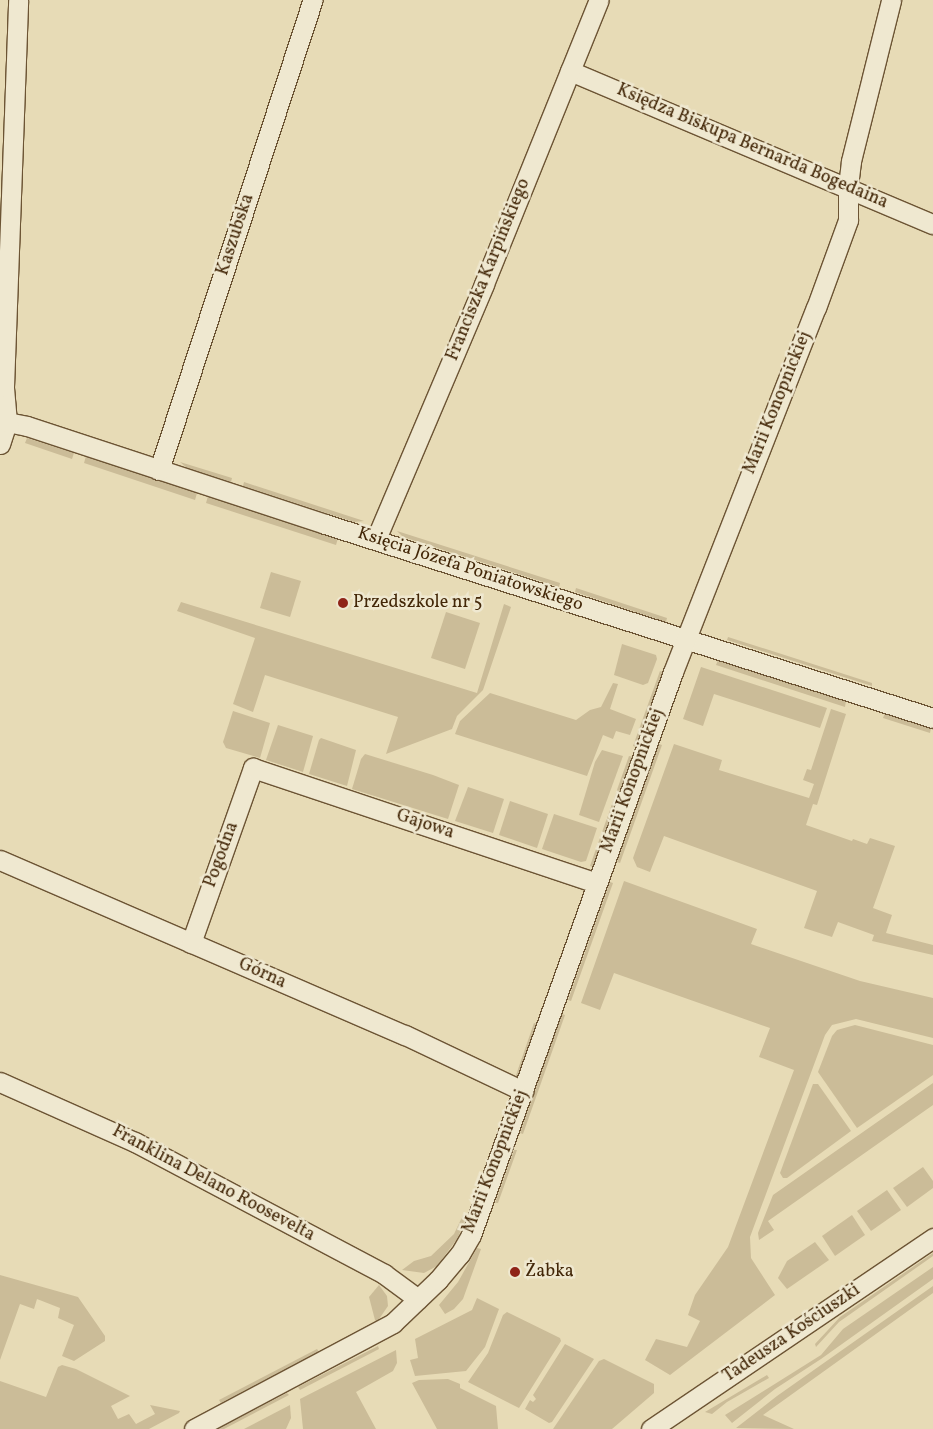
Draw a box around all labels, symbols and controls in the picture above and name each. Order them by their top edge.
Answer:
street label: Księdza Biskupa Bernarda Bogedaina [613,80,891,214]
street label: Franciszka Karpińskiego [443,176,535,364]
street label: Kaszubska [213,192,259,278]
street label: Marii Konopnickiej [740,328,816,478]
street label: Księcia Józefa Poniatowskiego [354,523,586,617]
place label: Przedszkole nr 5 [353,592,482,614]
marker: Przedszkole nr 5 [337,597,349,609]
street label: Marii Konopnickiej [597,706,669,856]
street label: Gajowa [393,806,457,844]
street label: Pogodna [200,819,244,891]
street label: Górna [235,954,289,994]
street label: Marii Konopnickiej [459,1087,533,1237]
street label: Franklina Delano Roosevelta [108,1121,318,1247]
place label: Żabka [525,1261,574,1283]
marker: Żabka [509,1266,521,1278]
street label: Tadeusza Kościuszki [719,1280,865,1388]

